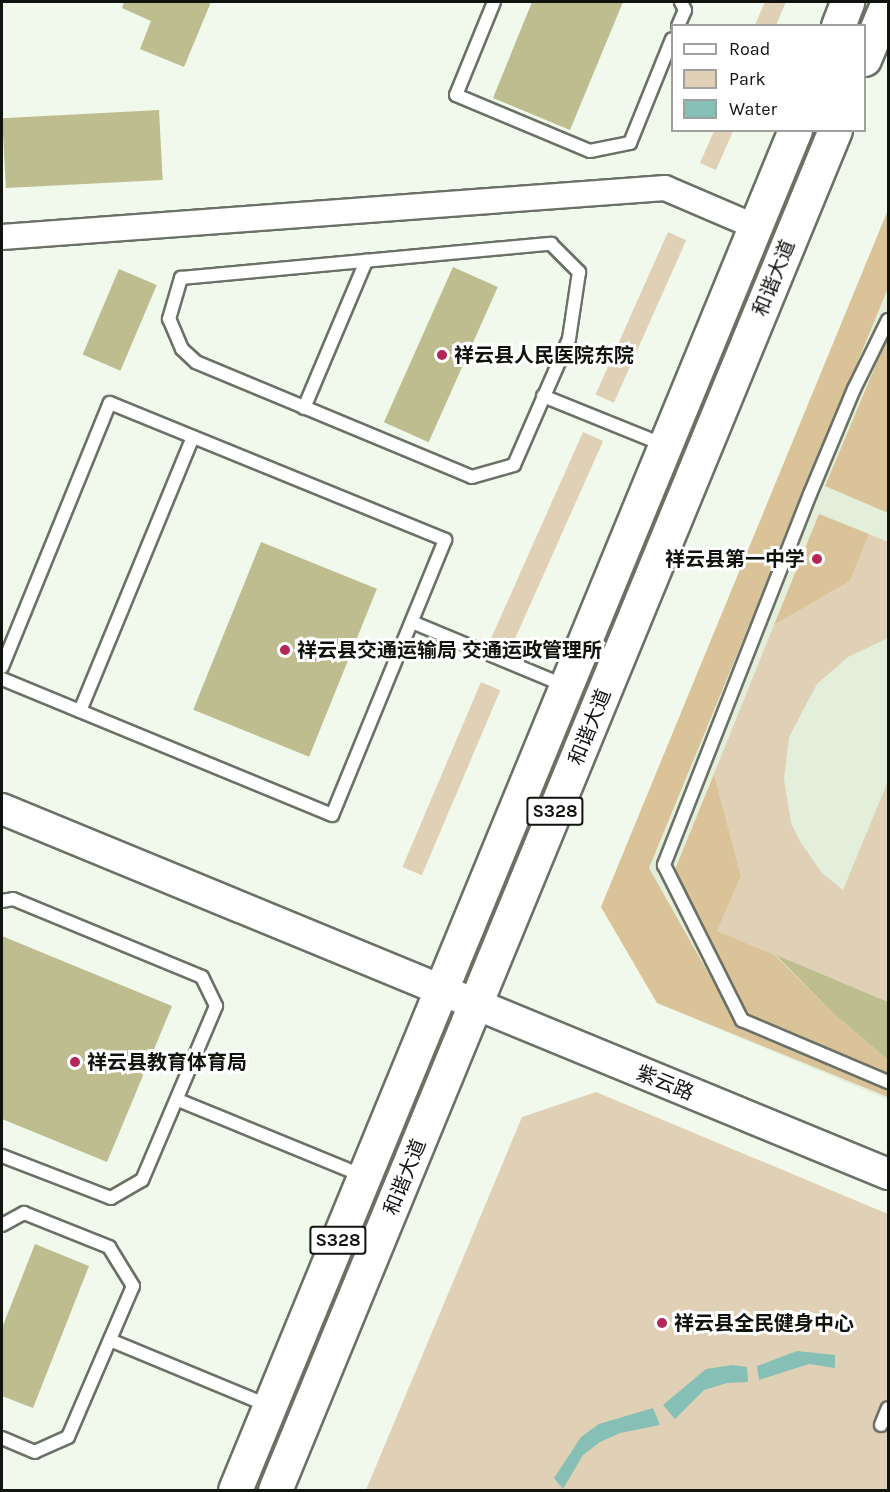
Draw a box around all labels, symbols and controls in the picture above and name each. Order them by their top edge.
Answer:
legend [671,24,866,132]
text: Road [729,38,770,60]
text: Park [729,68,766,90]
text: Water [729,98,777,120]
street label: 和谐大道 [748,236,800,320]
place label: 祥云县人民医院东院 [454,343,634,367]
marker: 祥云县人民医院东院 [435,348,449,362]
place label: 祥云县第一中学 [665,547,805,571]
marker: 祥云县第一中学 [810,552,824,566]
place label: 祥云县交通运输局 交通运政管理所 [297,638,602,662]
marker: 祥云县交通运输局 交通运政管理所 [278,643,292,657]
street label: 和谐大道 [564,685,616,769]
road number: S328 [525,796,585,826]
place label: 祥云县教育体育局 [87,1050,247,1074]
marker: 祥云县教育体育局 [68,1055,82,1069]
street label: 紫云路 [633,1061,697,1105]
street label: 和谐大道 [379,1135,431,1219]
road number: S328 [308,1225,368,1255]
place label: 祥云县全民健身中心 [674,1311,854,1335]
marker: 祥云县全民健身中心 [655,1316,669,1330]

